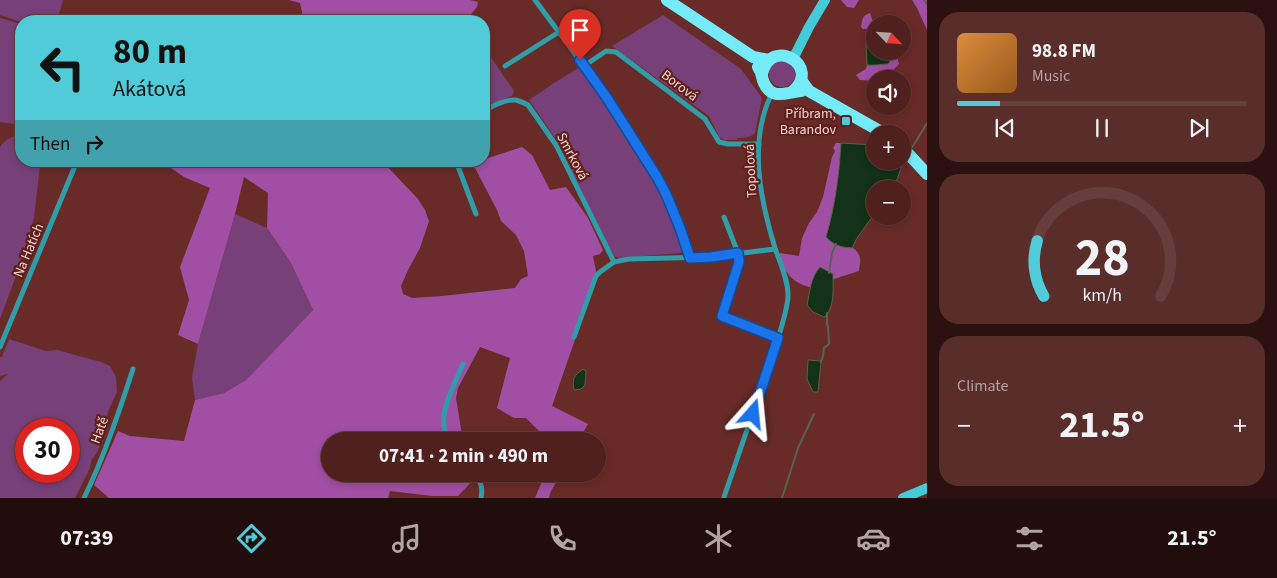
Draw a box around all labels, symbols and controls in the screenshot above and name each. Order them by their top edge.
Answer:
pin [559,9,601,60]
north arrow [866,15,911,60]
map controls [866,15,911,225]
icon: arrive [566,16,594,44]
text: 80 m [113,27,187,77]
icon: left [30,35,95,100]
text: 98.8 FM [1032,38,1096,65]
street label: Borová [657,65,702,106]
text: Music [1032,65,1070,87]
button: sound [866,70,911,115]
text: Akátová [113,73,186,105]
place label: Příbram, Barandov [780,104,836,140]
icon: previous [991,114,1019,142]
icon: pause [1088,114,1116,142]
icon: next [1185,114,1213,142]
marker: Příbram, Barandov [840,115,852,127]
button: + [866,125,911,170]
street label: Smrková [551,129,593,184]
icon: right [80,130,108,158]
text: Then [30,131,70,158]
street label: Topolová [740,143,762,198]
button: − [866,180,911,225]
street label: Na Hatích [9,220,49,281]
text: 28 [1075,222,1129,296]
text: km/h [1082,283,1122,308]
text: Climate [957,375,1008,397]
position arrow [726,387,778,439]
text: 21.5° [1059,398,1145,452]
text: − [957,406,971,446]
text: + [1233,406,1247,446]
street label: Hatě [86,414,114,447]
speed limit sign: 30 [15,418,80,483]
text: 07:41 · 2 min · 490 m [379,443,548,470]
icon: directions [234,521,269,556]
icon: music [389,521,424,556]
icon: phone [545,521,580,556]
icon: climate [701,521,736,556]
icon: car [856,521,891,556]
icon: filters [1012,521,1047,556]
text: 07:39 [60,522,113,554]
text: 21.5° [1167,522,1217,554]

